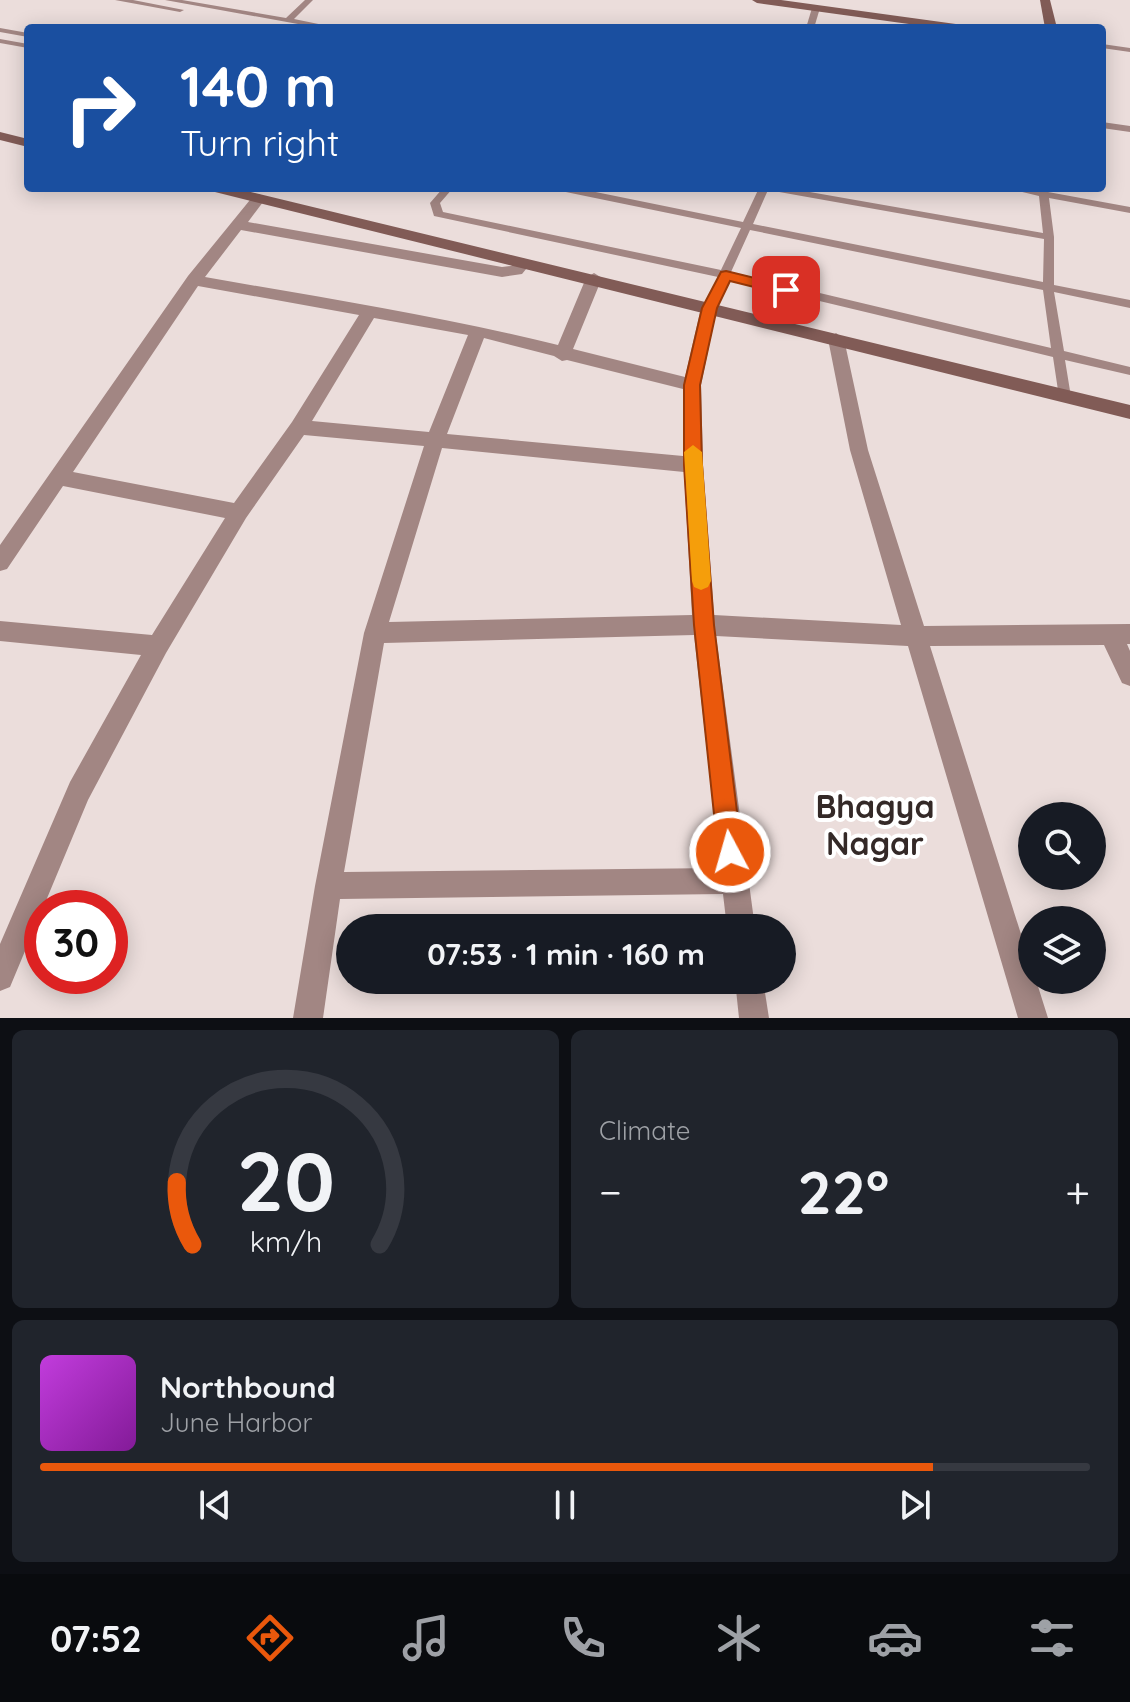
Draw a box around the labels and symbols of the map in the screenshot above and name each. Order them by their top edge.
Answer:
pin [752,256,820,324]
district label: Bhagya Nagar [815,786,935,863]
position arrow [688,810,772,894]
speed limit sign: 30 [24,890,128,994]

